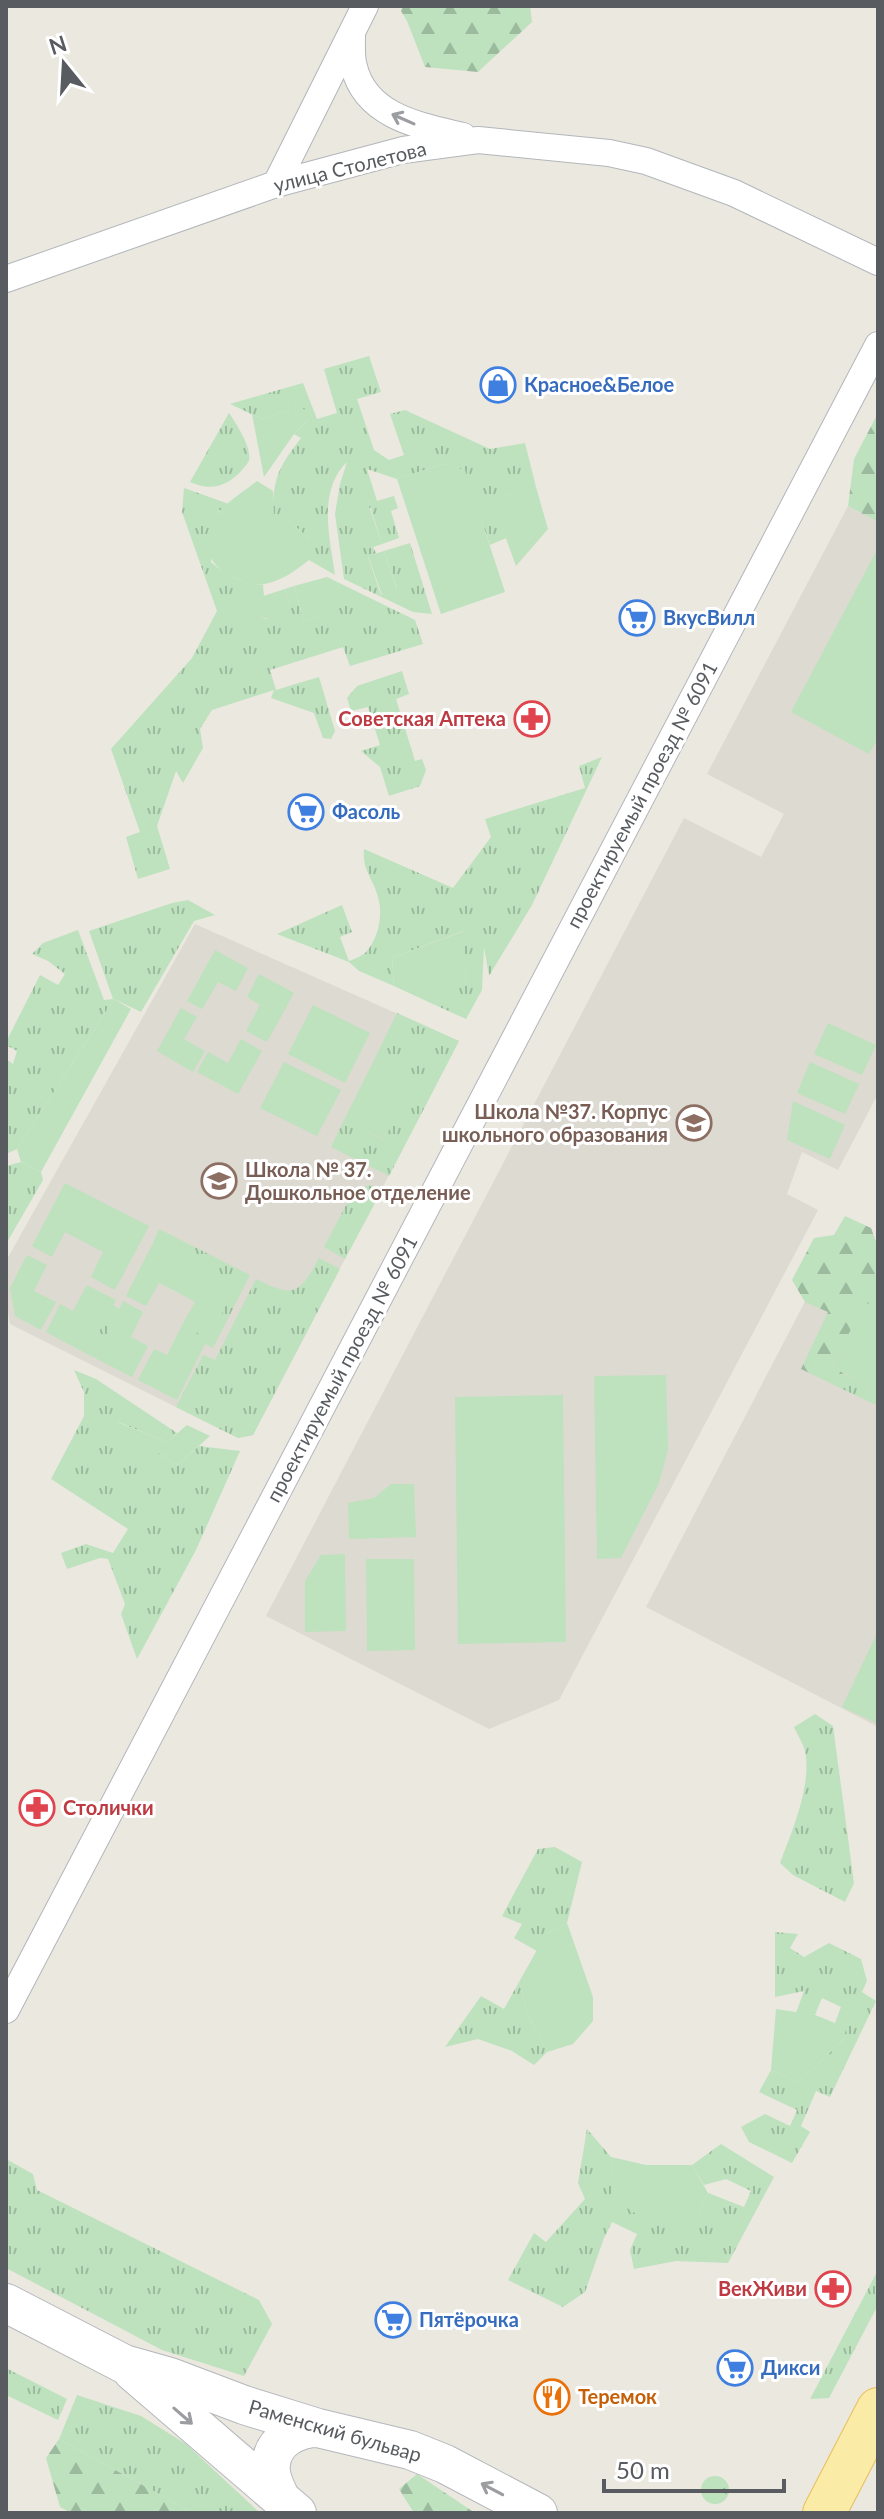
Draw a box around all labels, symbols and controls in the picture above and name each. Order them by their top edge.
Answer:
north arrow [24,24,104,104]
text: N [45,29,70,60]
one-way arrow [392,111,416,126]
street label: улица Столетова [271,135,429,197]
shop icon: Красное&Белое [479,366,517,404]
place label: Красное&Белое [524,372,675,396]
supermarket icon: ВкусВилл [618,599,656,637]
place label: ВкусВилл [663,605,755,629]
street label: проектируемый проезд № 6091 [560,657,722,932]
pharmacy icon: Советская Аптека [513,700,551,738]
place label: Советская Аптека [338,706,506,730]
supermarket icon: Фасоль [287,793,325,831]
place label: Фасоль [332,799,401,823]
place label: Школа №37. Корпус школьного образования [442,1099,668,1146]
school or university icon: Школа №37. Корпус школьного образования [675,1104,713,1142]
place label: Школа № 37. Дошкольное отделение [245,1157,471,1204]
school or university icon: Школа № 37. Дошкольное отделение [200,1162,238,1200]
street label: проектируемый проезд № 6091 [260,1231,422,1506]
pharmacy icon: Столички [18,1789,56,1827]
place label: Столички [63,1795,154,1819]
pharmacy icon: ВекЖиви [814,2270,852,2308]
place label: ВекЖиви [718,2276,807,2300]
supermarket icon: Пятёрочка [374,2301,412,2339]
place label: Пятёрочка [419,2307,519,2331]
supermarket icon: Дикси [716,2349,754,2387]
place label: Дикси [761,2355,820,2379]
restaurant icon: Теремок [533,2378,571,2416]
place label: Теремок [578,2384,657,2408]
street label: Раменский бульвар [246,2394,424,2466]
one-way arrow [172,2407,193,2425]
scale bar [604,2443,784,2493]
text: 50 m [616,2455,670,2484]
one-way arrow [480,2480,504,2496]

